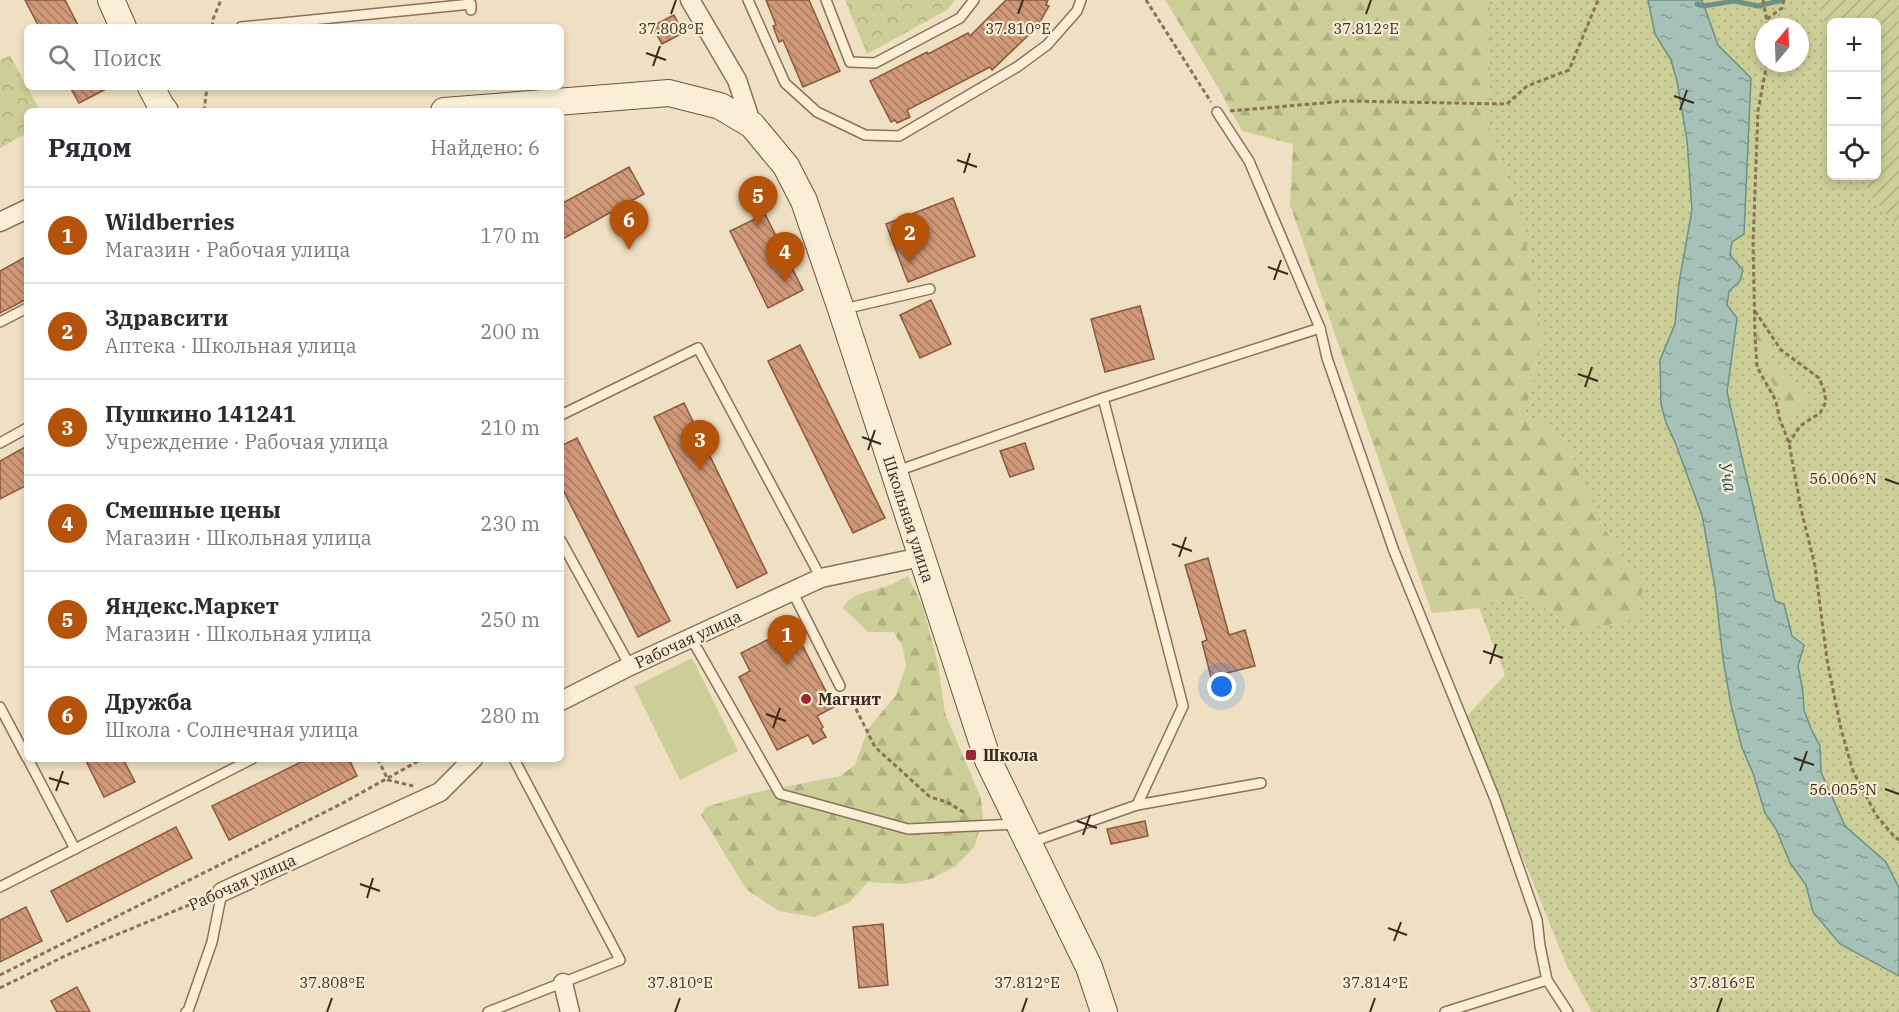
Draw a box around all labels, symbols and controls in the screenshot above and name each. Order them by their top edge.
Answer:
north arrow [1755,18,1809,72]
map controls [1827,18,1881,180]
button: + [1827,18,1881,72]
text: 37.808°E [638,19,704,38]
text: 37.810°E [985,19,1051,38]
text: 37.812°E [1333,19,1399,38]
search box [24,24,564,90]
icon: search [45,41,78,74]
text: Поиск [93,43,161,72]
button: − [1827,72,1881,126]
button: locate [1827,126,1881,180]
text: Рядом [48,130,132,164]
text: Найдено: 6 [431,134,540,161]
pin: 5 [738,176,777,226]
pin: 6 [610,200,648,250]
text: Wildberries [105,207,235,236]
pin: 2 [890,214,930,263]
text: 1 [62,222,74,249]
text: 170 m [480,222,540,249]
pin: 4 [766,232,804,282]
text: Магазин · Рабочая улица [105,236,350,263]
text: Здравсити [105,303,228,332]
text: 2 [62,318,74,345]
text: 200 m [480,318,540,345]
text: Аптека · Школьная улица [105,332,357,359]
text: Пушкино 141241 [105,399,296,428]
text: 3 [62,414,74,441]
text: 210 m [480,414,540,441]
pin: 3 [680,420,720,470]
text: Учреждение · Рабочая улица [105,428,389,455]
street label: Школьная улица [879,453,939,585]
water label: Уча [1714,460,1742,494]
text: 56.006°N [1809,469,1877,488]
text: Смешные цены [105,495,281,524]
text: 4 [62,510,74,537]
text: 230 m [480,510,540,537]
text: Магазин · Школьная улица [105,524,372,551]
text: Яндекс.Маркет [105,591,279,620]
street label: Рабочая улица [632,605,745,672]
text: 5 [62,606,74,633]
text: 250 m [480,606,540,633]
pin: 1 [768,616,806,665]
text: Магазин · Школьная улица [105,620,372,647]
your location [1207,672,1236,701]
text: Дружба [105,687,192,716]
place label: Магнит [818,689,881,709]
marker: Магнит [799,692,813,706]
text: 6 [62,702,74,729]
text: 280 m [480,702,540,729]
text: Школа · Солнечная улица [105,716,359,743]
place label: Школа [983,745,1038,765]
marker: Школа [964,748,978,762]
text: 56.005°N [1809,780,1877,799]
street label: Рабочая улица [185,849,299,915]
text: 37.808°E [299,973,365,992]
text: 37.810°E [647,973,713,992]
text: 37.812°E [994,973,1060,992]
text: 37.814°E [1342,973,1408,992]
text: 37.816°E [1689,973,1755,992]

